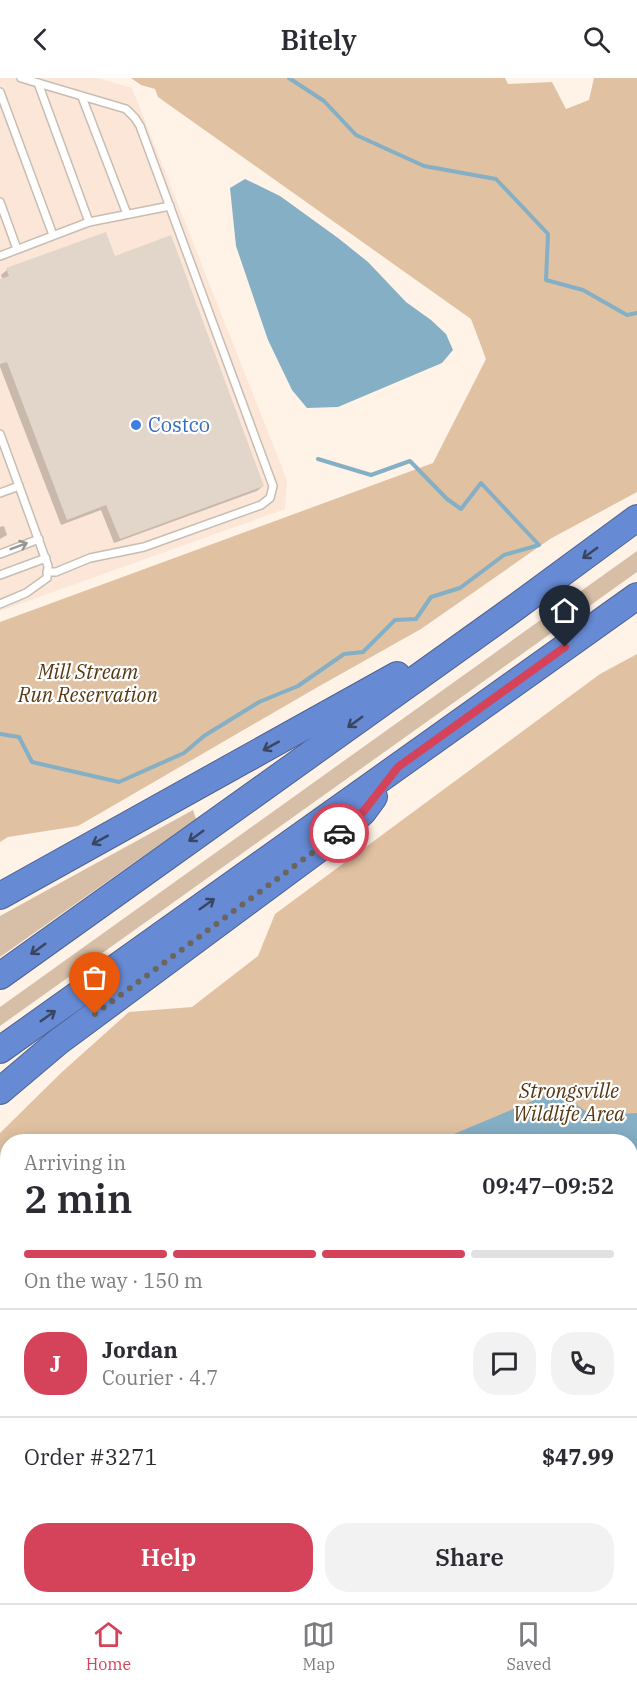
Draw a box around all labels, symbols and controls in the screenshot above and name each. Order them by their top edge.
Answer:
text: Bitely [280,22,357,57]
icon: back [24,23,57,56]
icon: search [580,23,613,56]
place label: Costco [148,411,210,438]
marker: Costco [129,418,143,432]
one-way arrow [9,540,28,551]
one-way arrow [582,547,598,559]
pin [539,585,590,647]
icon: home [548,594,581,627]
park label: Mill Stream Run Reservation [17,658,159,708]
one-way arrow [348,716,364,728]
one-way arrow [262,741,280,752]
courier [309,803,369,863]
icon: car [323,817,356,850]
one-way arrow [189,830,205,842]
one-way arrow [92,835,109,847]
one-way arrow [199,897,215,910]
one-way arrow [30,943,46,955]
pin [69,952,120,1014]
icon: bag [78,961,111,994]
one-way arrow [39,1010,55,1022]
park label: Strongsville Wildlife Area [513,1077,625,1127]
text: Arriving in [24,1149,126,1176]
text: 09:47–09:52 [482,1171,614,1200]
text: 2 min [24,1173,132,1224]
text: On the way · 150 m [24,1267,203,1294]
button: chat [473,1332,536,1395]
button: phone [551,1332,614,1395]
text: Jordan [102,1335,178,1364]
text: J [50,1349,61,1378]
text: Courier · 4.7 [102,1364,218,1391]
text: Order #3271 [24,1442,158,1471]
text: $47.99 [542,1442,614,1471]
button: Help [24,1523,313,1592]
button: Share [325,1523,614,1592]
tab: Home [86,1618,131,1674]
tab: Map [302,1618,335,1674]
tab: Saved [507,1618,551,1674]

